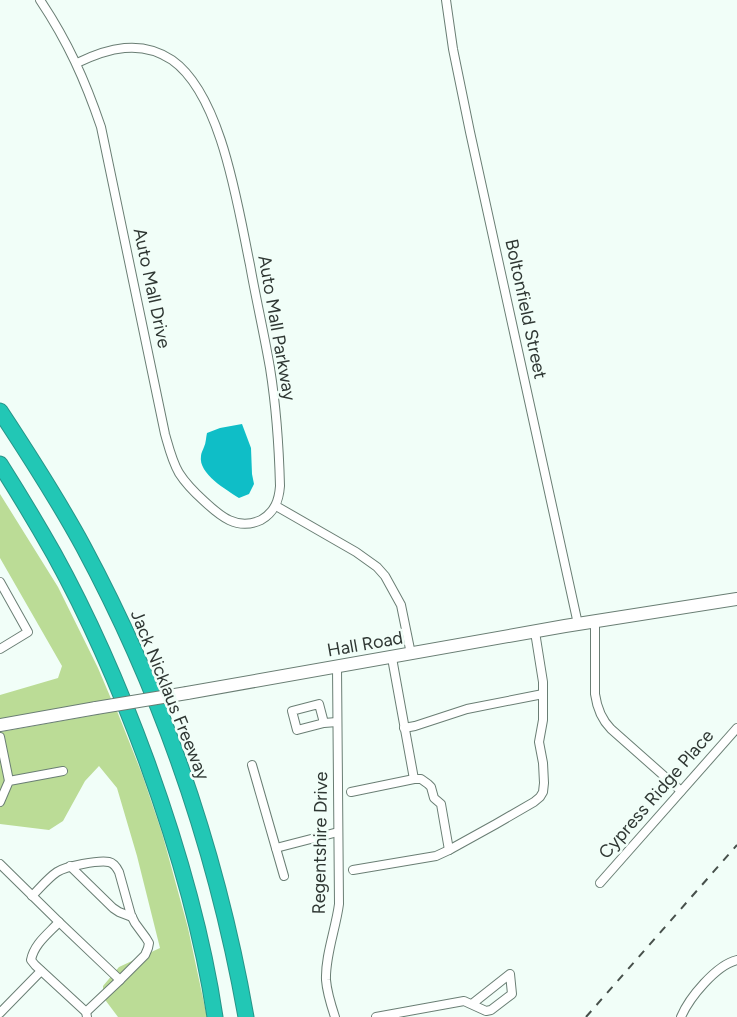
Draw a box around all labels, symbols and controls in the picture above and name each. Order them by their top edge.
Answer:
street label: Auto Mall Drive [129,226,176,350]
street label: Boltonfield Street [500,237,552,381]
street label: Auto Mall Parkway [253,254,301,403]
street label: Jack Nicklaus Freeway [126,607,214,784]
street label: Hall Road [325,627,405,661]
street label: Cypress Ridge Place [594,725,718,863]
street label: Regentshire Drive [308,771,332,915]

